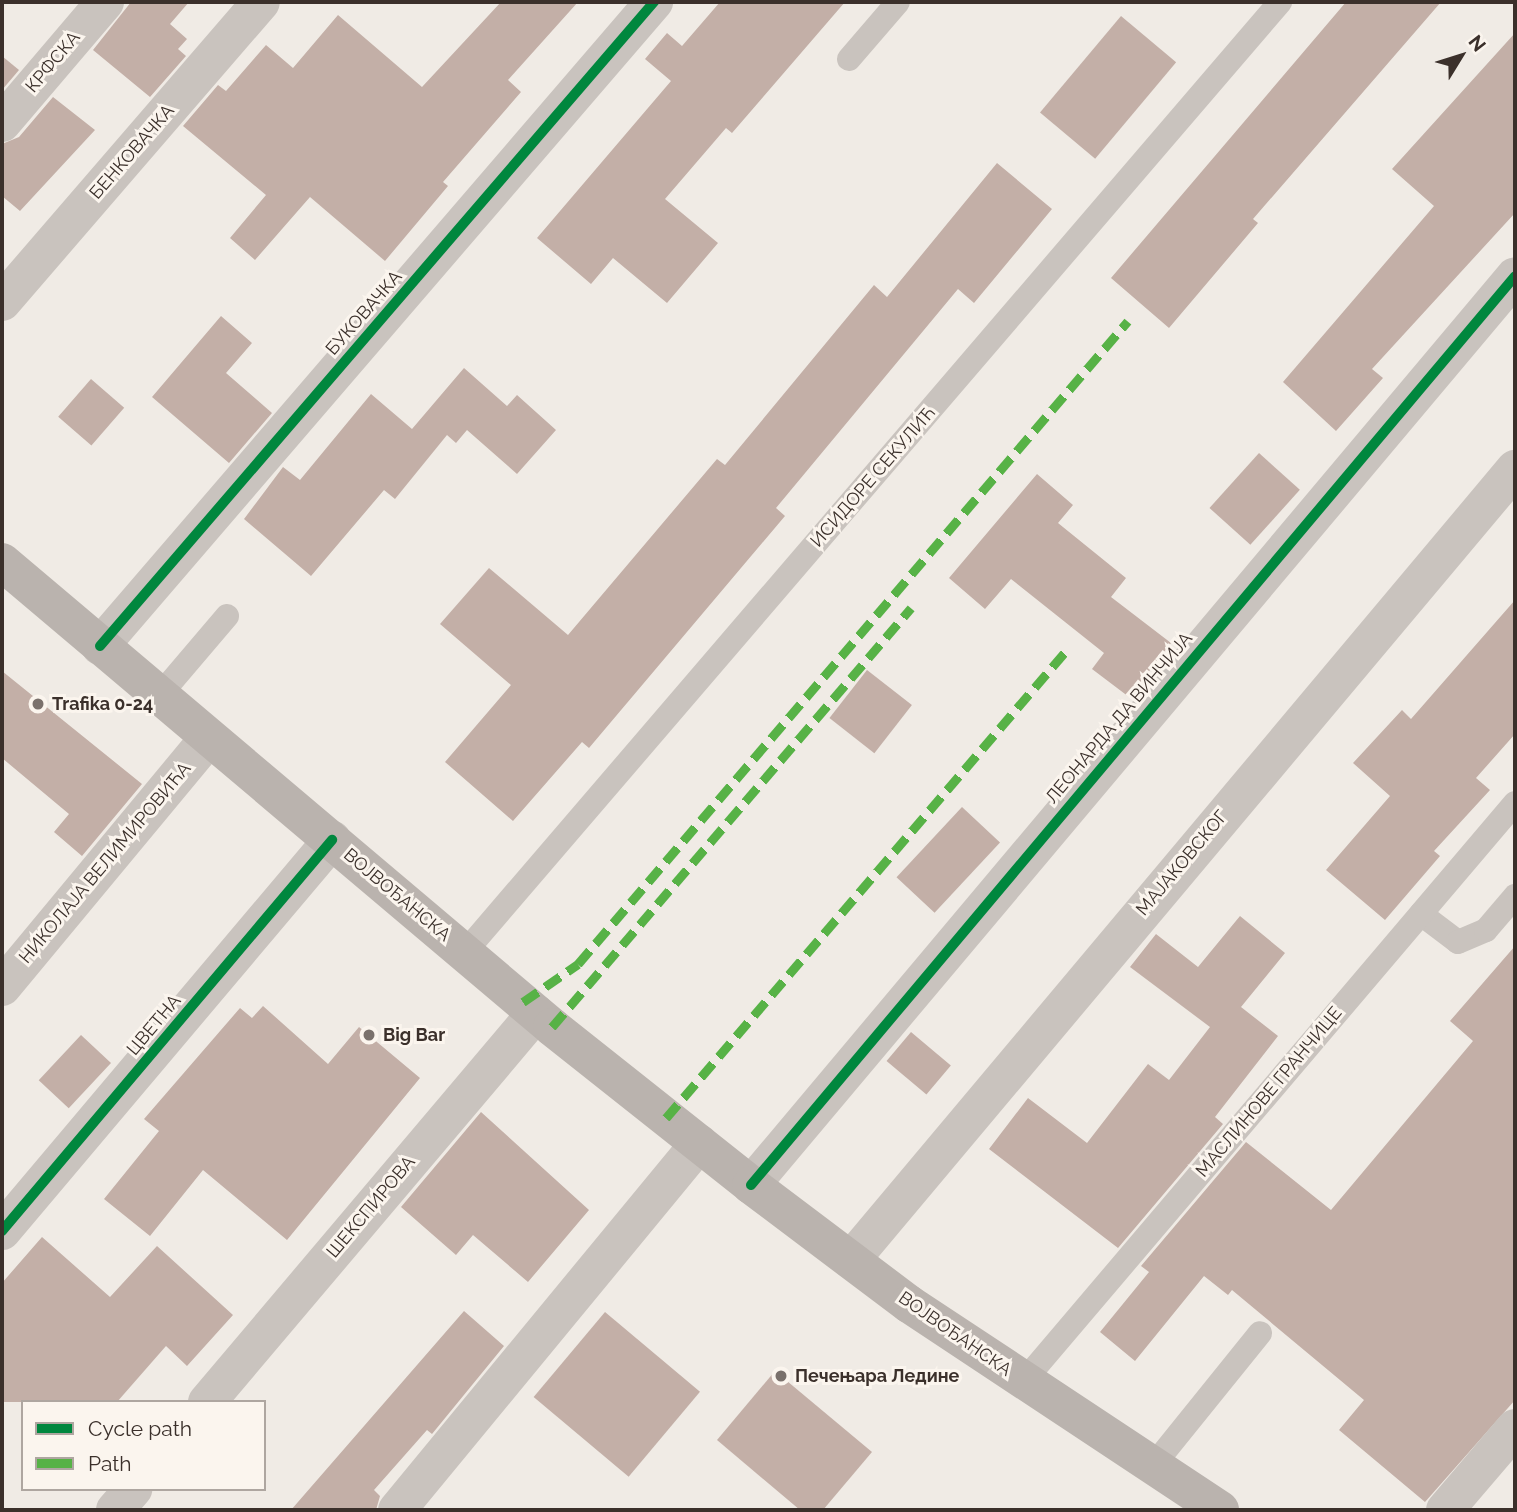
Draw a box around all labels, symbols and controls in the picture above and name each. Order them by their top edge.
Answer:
north arrow [1426,21,1496,91]
street label: КРФСКА [21,27,85,97]
text: N [1464,31,1491,56]
street label: БЕНКОВАЧКА [85,100,179,204]
street label: БУКОВАЧКА [321,266,407,360]
street label: ИСИДОРЕ СЕКУЛИЋ [806,402,940,552]
street label: ЛЕОНАРДА ДА ВИНЧИЈА [1041,628,1197,808]
place label: Trafika 0-24 [52,693,153,715]
marker: Trafika 0-24 [30,696,46,712]
street label: НИКОЛАЈА ВЕЛИМИРОВИЋА [14,758,196,968]
street label: МАЈАКОВСКОГ [1132,806,1232,920]
street label: ВОЈВОЂАНСКА [339,844,455,946]
street label: ЦВЕТНА [122,990,186,1060]
street label: МАСЛИНОВЕ ГРАНЧИЦЕ [1191,1003,1347,1181]
place label: Big Bar [383,1024,445,1046]
marker: Big Bar [361,1027,377,1043]
street label: ШЕКСПИРОВА [322,1152,420,1262]
street label: ВОЈВОЂАНСКА [894,1287,1016,1381]
place label: Печењара Ледине [795,1365,959,1387]
marker: Печењара Ледине [773,1368,789,1384]
legend [21,1400,266,1491]
text: Cycle path [88,1416,192,1441]
text: Path [88,1451,132,1476]

